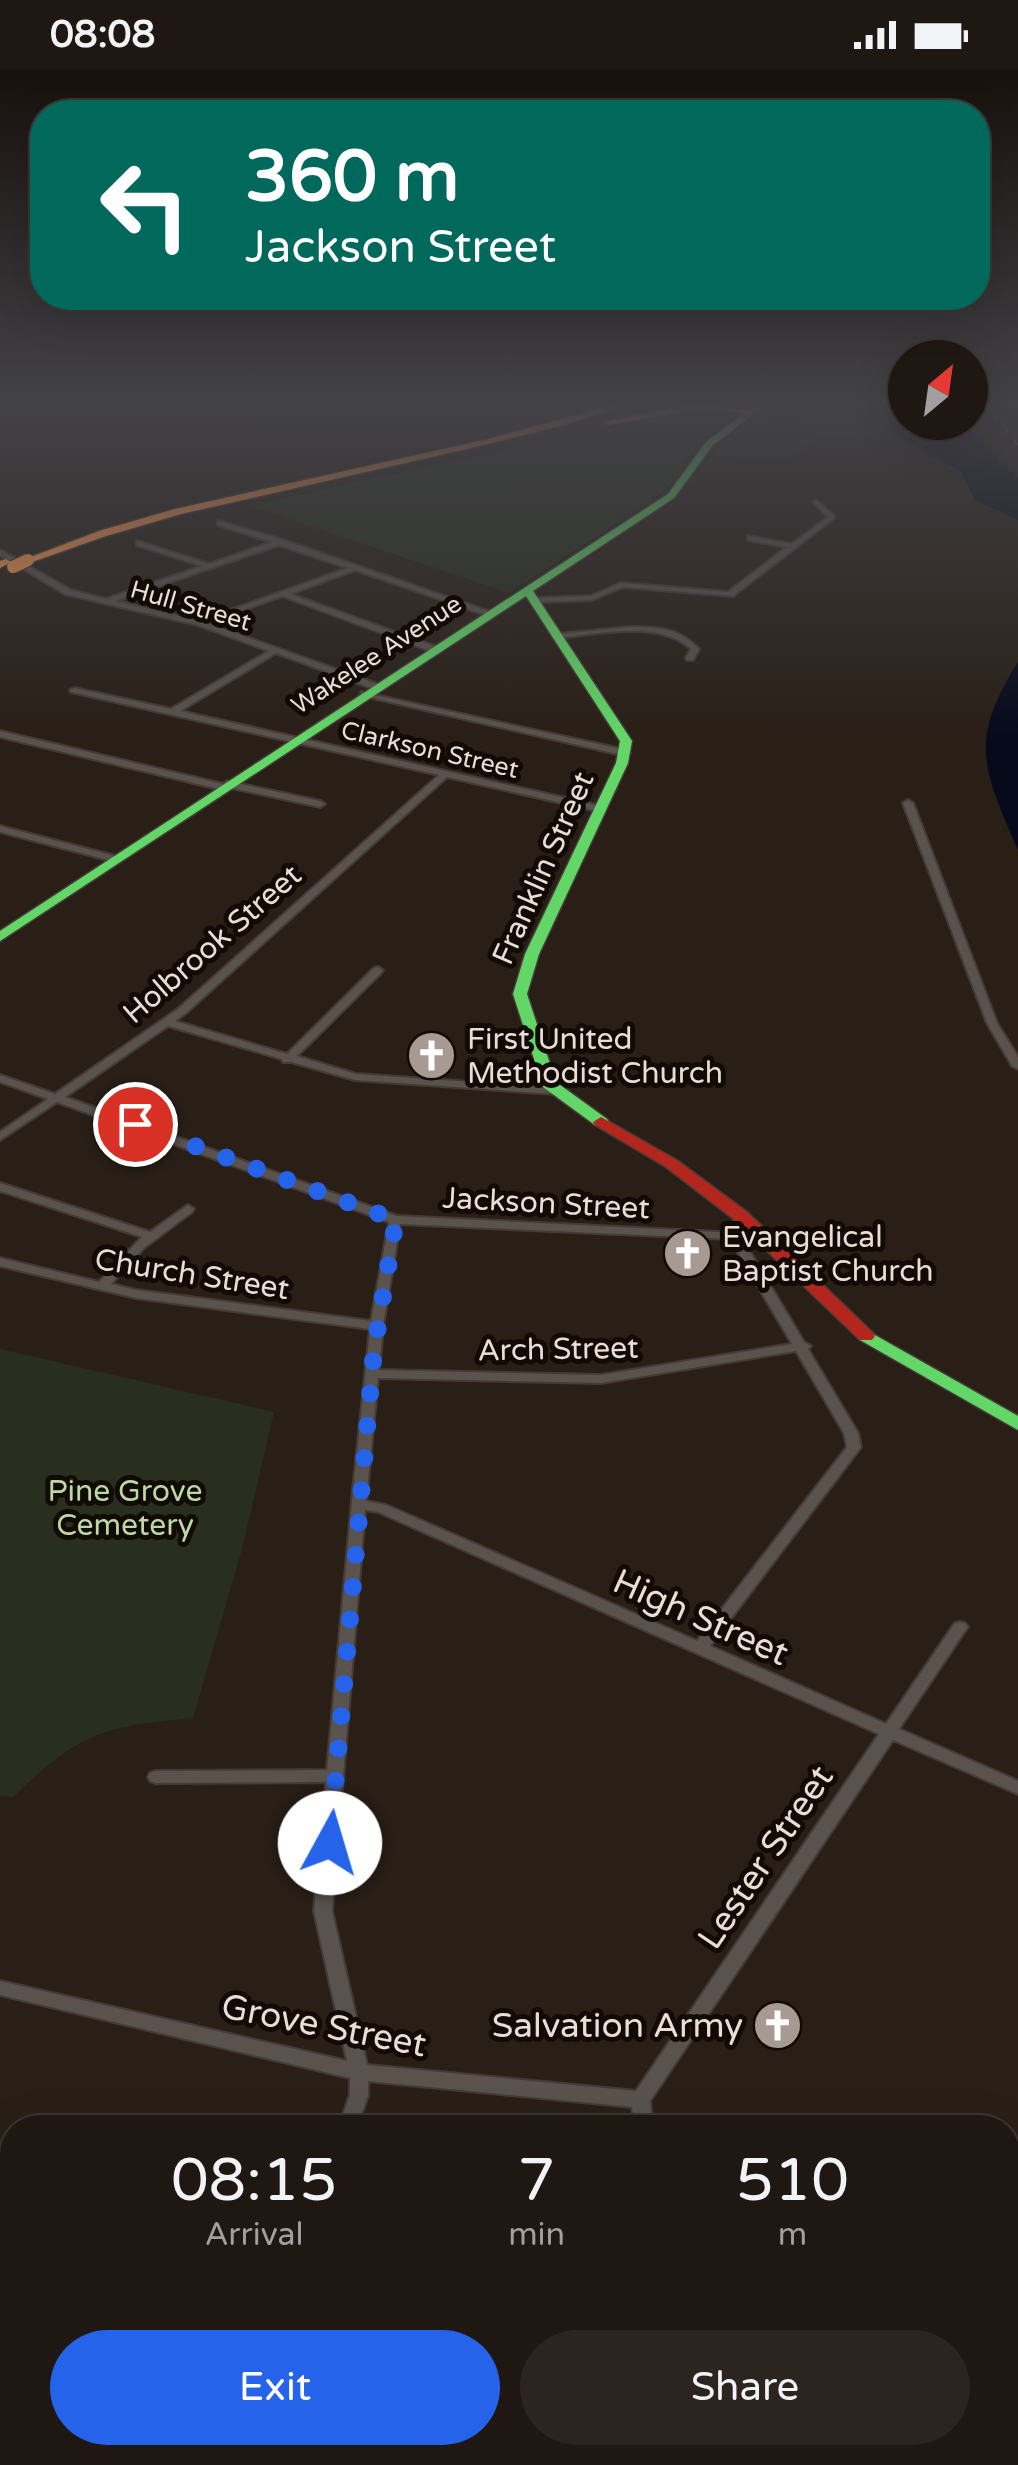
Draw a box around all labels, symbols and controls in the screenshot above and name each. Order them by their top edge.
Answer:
text: 08:08 [50,12,155,58]
text: 360 m [245,136,459,220]
icon: left [80,140,210,270]
text: Jackson Street [245,221,556,275]
north arrow [888,340,988,440]
map controls [888,340,988,440]
street label: Hull Street [127,574,255,638]
street label: Wakelee Avenue [286,589,467,721]
street label: Clarkson Street [338,715,522,785]
street label: Franklin Street [484,766,602,970]
street label: Holbrook Street [116,857,309,1032]
place label: First United Methodist Church [467,1021,723,1092]
church icon: First United Methodist Church [406,1030,458,1082]
pin [93,1082,178,1167]
icon: arrive [108,1097,163,1152]
street label: Jackson Street [441,1180,651,1227]
place label: Evangelical Baptist Church [722,1219,934,1290]
church icon: Evangelical Baptist Church [661,1228,713,1280]
street label: Church Street [92,1241,292,1308]
street label: Arch Street [477,1330,639,1369]
park label: Pine Grove Cemetery [48,1473,202,1544]
street label: High Street [606,1561,795,1675]
street label: Lester Street [689,1758,843,1957]
position arrow [278,1791,382,1895]
street label: Grove Street [218,1986,430,2066]
church icon: Salvation Army [752,1999,804,2051]
place label: Salvation Army [492,2005,743,2047]
text: 08:15 [171,2145,337,2217]
text: 7 [518,2145,555,2217]
text: 510 [736,2145,849,2217]
text: Arrival [205,2216,304,2254]
text: min [508,2216,565,2254]
text: m [778,2216,807,2254]
button: Exit [50,2330,500,2445]
button: Share [520,2330,970,2445]

